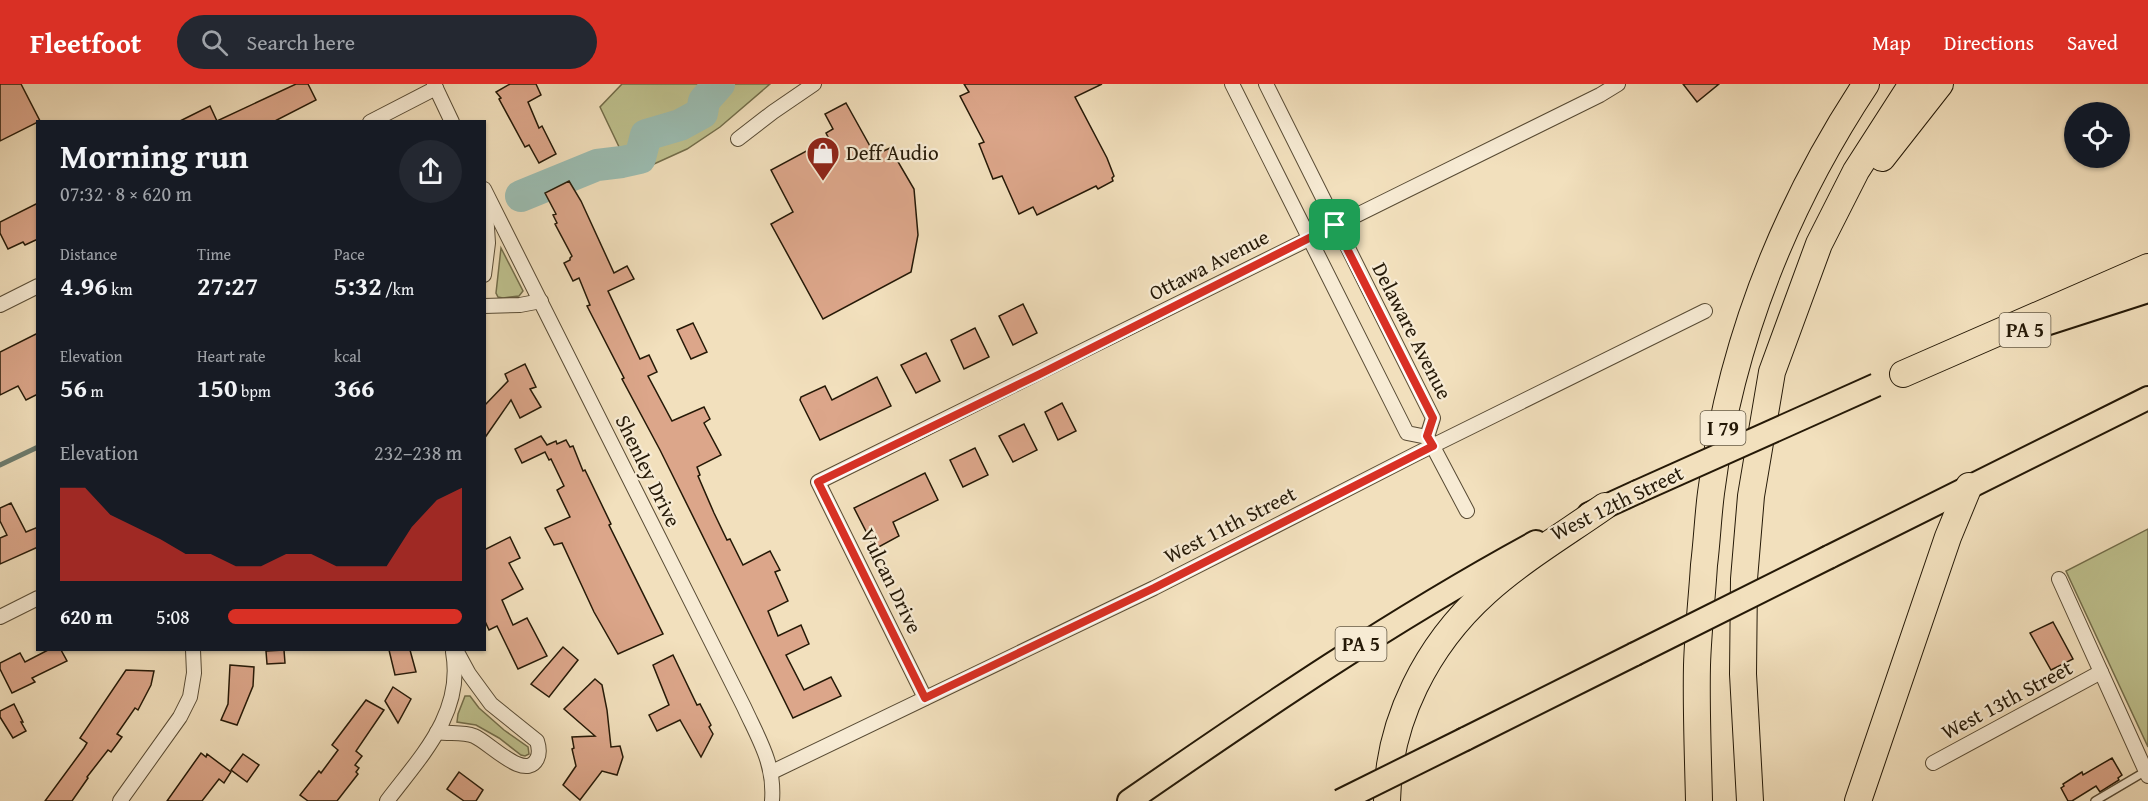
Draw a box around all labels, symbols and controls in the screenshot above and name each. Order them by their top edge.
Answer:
search box [177,15,597,69]
text: Fleetfoot [30,22,141,63]
icon: search [198,26,231,59]
text: Search here [246,26,355,58]
text: Map [1872,27,1911,58]
text: Directions [1944,27,2034,58]
text: Saved [2067,27,2118,58]
map controls [2064,102,2130,168]
button: locate [2064,102,2130,168]
text: Morning run [60,132,249,180]
shop icon: Deff Audio [805,135,841,182]
place label: Deff Audio [846,137,939,168]
button: share [399,140,462,203]
text: 07:32 · 8 × 620 m [60,179,192,208]
pin [1309,199,1360,250]
icon: arrive [1318,208,1351,241]
street label: Ottawa Avenue [1143,221,1274,308]
text: Distance [60,242,117,266]
text: Time [197,242,231,266]
text: Pace [334,242,365,266]
street label: Delaware Avenue [1365,257,1460,405]
text: 4.96 [60,266,108,305]
text: 27:27 [197,266,258,305]
text: 5:32 [334,266,382,305]
text: km [108,277,132,301]
text: /km [382,277,414,301]
road number: PA 5 [2000,313,2050,347]
text: Elevation [60,344,123,368]
text: Heart rate [197,344,266,368]
text: kcal [334,344,361,368]
text: 56 [60,368,87,407]
text: 150 [197,368,237,407]
text: 366 [334,368,374,407]
text: m [87,379,104,403]
text: bpm [237,379,271,403]
street label: Shenley Drive [608,409,689,532]
road number: I 79 [1700,411,1746,445]
text: Elevation [60,438,138,467]
text: 232–238 m [374,438,462,467]
street label: West 12th Street [1545,457,1689,548]
street label: West 11th Street [1158,478,1302,571]
street label: Vulcan Drive [853,523,930,639]
text: 620 m [60,602,113,631]
text: 5:08 [156,602,190,631]
road number: PA 5 [1336,627,1386,661]
street label: West 13th Street [1936,652,2078,747]

